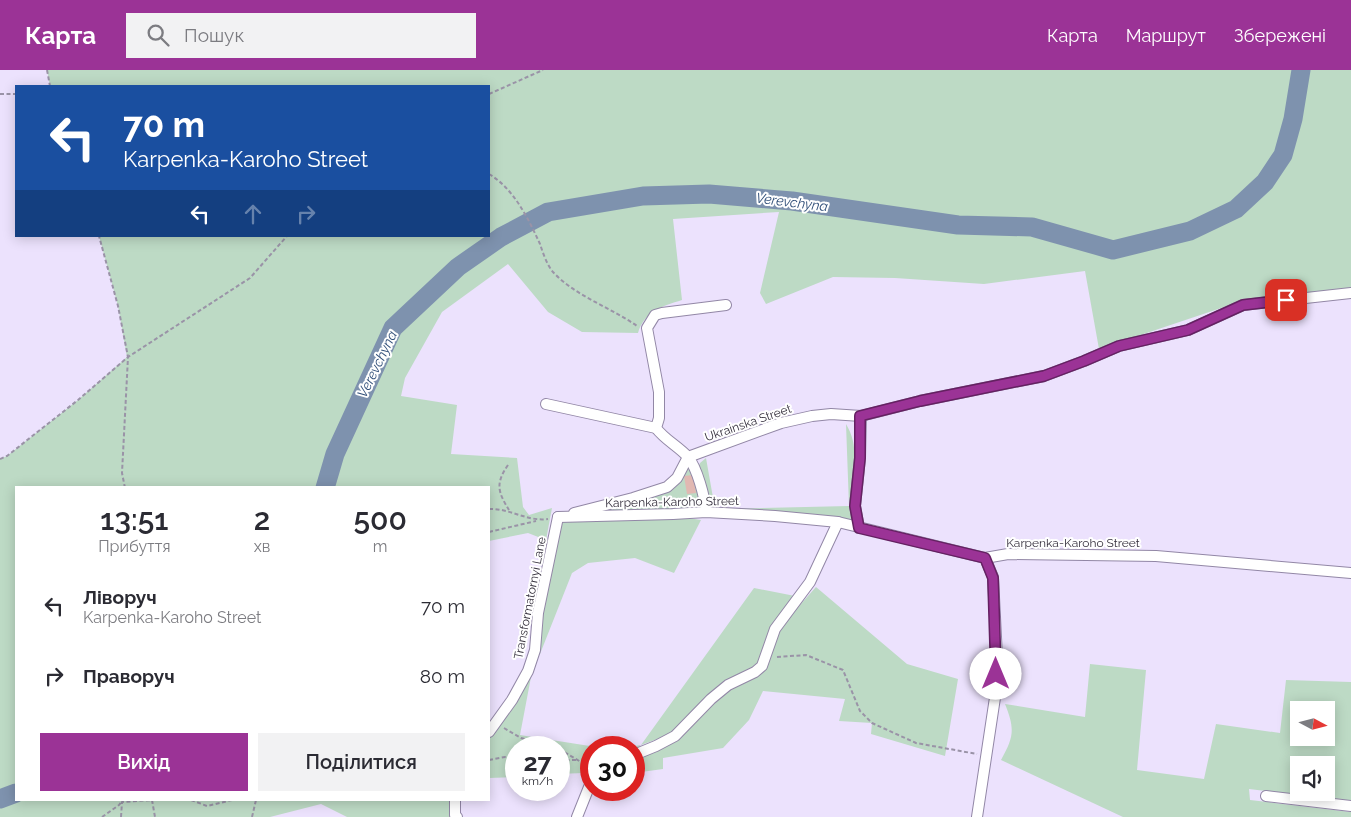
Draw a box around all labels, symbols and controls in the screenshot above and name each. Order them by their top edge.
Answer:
search box [126,13,476,58]
text: Карта [25,21,96,50]
icon: search [144,21,172,49]
text: Пошук [184,24,244,46]
text: Карта [1047,25,1098,46]
text: Маршрут [1126,25,1206,46]
text: Збережені [1234,25,1326,46]
text: 70 m [123,104,205,145]
icon: left [40,105,105,170]
text: Karpenka-Karoho Street [123,146,368,172]
water label: Verevchyna [755,190,829,214]
icon: left [186,200,214,228]
icon: ahead [239,200,267,228]
icon: right [292,200,320,228]
pin [1265,279,1307,321]
icon: arrive [1272,286,1300,314]
water label: Verevchyna [354,328,400,400]
street label: Ukrainska Street [703,402,793,444]
street label: Karpenka-Karoho Street [605,494,739,510]
text: 13:51 [100,502,168,537]
text: 2 [254,502,270,537]
text: 500 [353,502,407,537]
street label: Transformatornyi Lane [511,536,549,660]
street label: Karpenka-Karoho Street [1006,536,1140,550]
text: Прибуття [98,537,170,556]
text: хв [254,537,270,556]
text: m [373,537,388,556]
text: Ліворуч [83,586,157,608]
icon: left [40,592,68,620]
text: 70 m [421,595,465,617]
text: Karpenka-Karoho Street [83,608,261,627]
position arrow [969,647,1021,699]
icon: right [40,662,68,690]
text: Праворуч [83,665,175,687]
text: 80 m [420,665,465,687]
north arrow [1290,701,1335,746]
map controls [1290,701,1335,801]
button: Вихід [40,733,248,791]
button: Поділитися [258,733,465,791]
speed limit sign: 30 [580,736,645,801]
text: 27 [523,747,552,777]
button: sound [1290,756,1335,801]
text: km/h [522,774,553,788]

